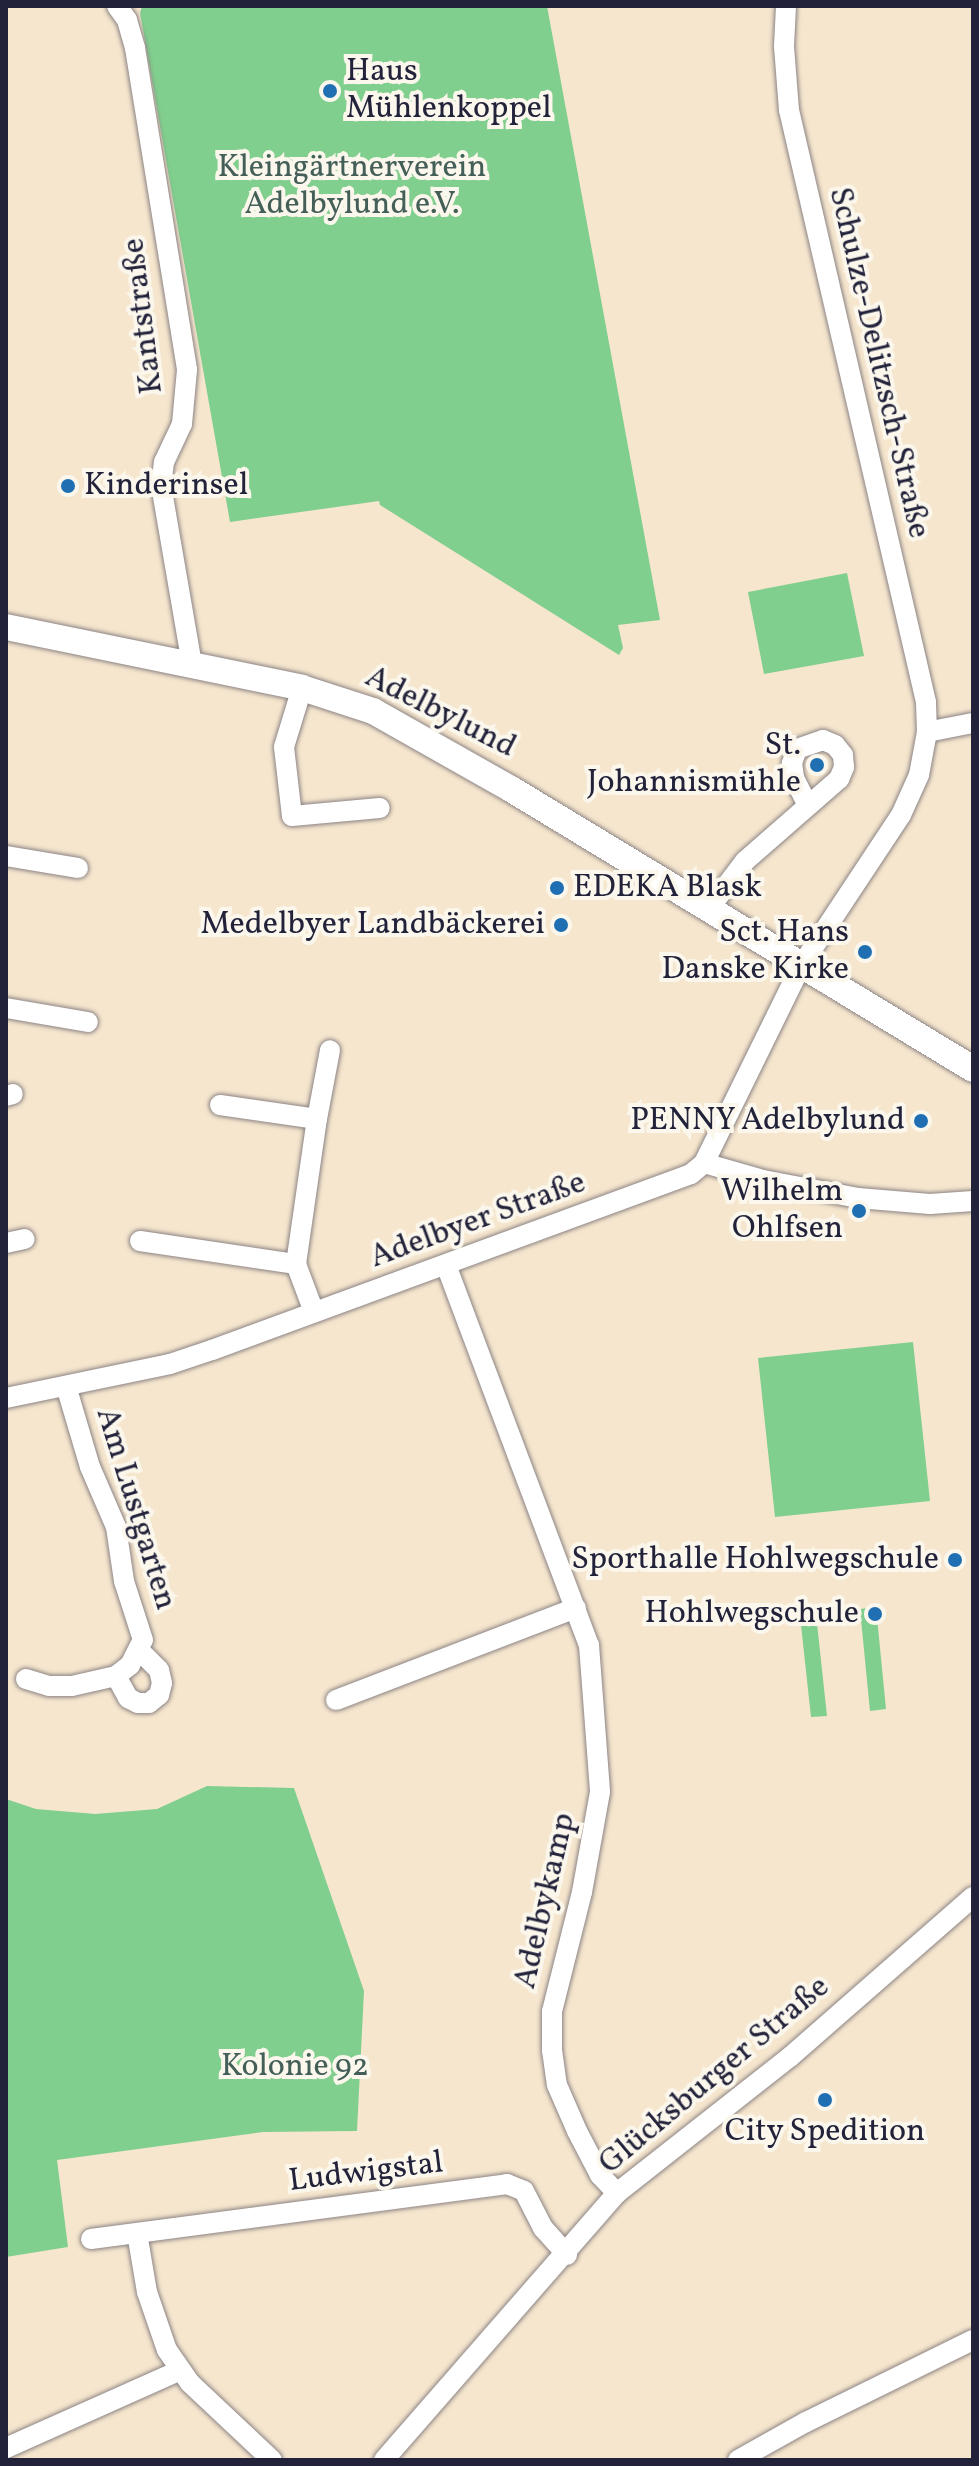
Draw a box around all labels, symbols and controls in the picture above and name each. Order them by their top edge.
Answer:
place label: Haus Mühlenkoppel [346,54,552,129]
marker: Haus Mühlenkoppel [321,82,339,100]
park label: Kleingärtnerverein Adelbylund e.V. [218,150,486,225]
street label: Schulze-Delitzsch-Straße [819,184,937,542]
street label: Kantstraße [115,236,173,396]
place label: Kinderinsel [84,467,248,505]
marker: Kinderinsel [59,477,77,495]
street label: Adelbylund [358,659,522,767]
place label: St. Johannismühle [587,728,801,803]
marker: St. Johannismühle [808,756,826,774]
place label: EDEKA Blask [573,869,762,907]
marker: EDEKA Blask [548,879,566,897]
place label: Medelbyer Landbäckerei [200,906,545,944]
place label: Sct. Hans Danske Kirke [662,915,849,990]
marker: Medelbyer Landbäckerei [552,916,570,934]
marker: Sct. Hans Danske Kirke [856,943,874,961]
place label: PENNY Adelbylund [629,1102,905,1140]
marker: PENNY Adelbylund [912,1112,930,1130]
street label: Adelbyer Straße [365,1164,591,1278]
place label: Wilhelm Ohlfsen [721,1174,843,1249]
marker: Wilhelm Ohlfsen [850,1202,868,1220]
street label: Am Lustgarten [86,1403,184,1615]
place label: Sporthalle Hohlwegschule [571,1541,939,1579]
marker: Sporthalle Hohlwegschule [946,1551,964,1569]
place label: Hohlwegschule [645,1595,859,1633]
marker: Hohlwegschule [866,1605,884,1623]
street label: Adelbykamp [507,1809,585,1993]
street label: Glücksburger Straße [592,1969,838,2183]
park label: Kolonie 92 [221,2048,369,2086]
marker: City Spedition [816,2091,834,2109]
place label: City Spedition [724,2113,926,2151]
street label: Ludwigstal [287,2144,445,2202]

